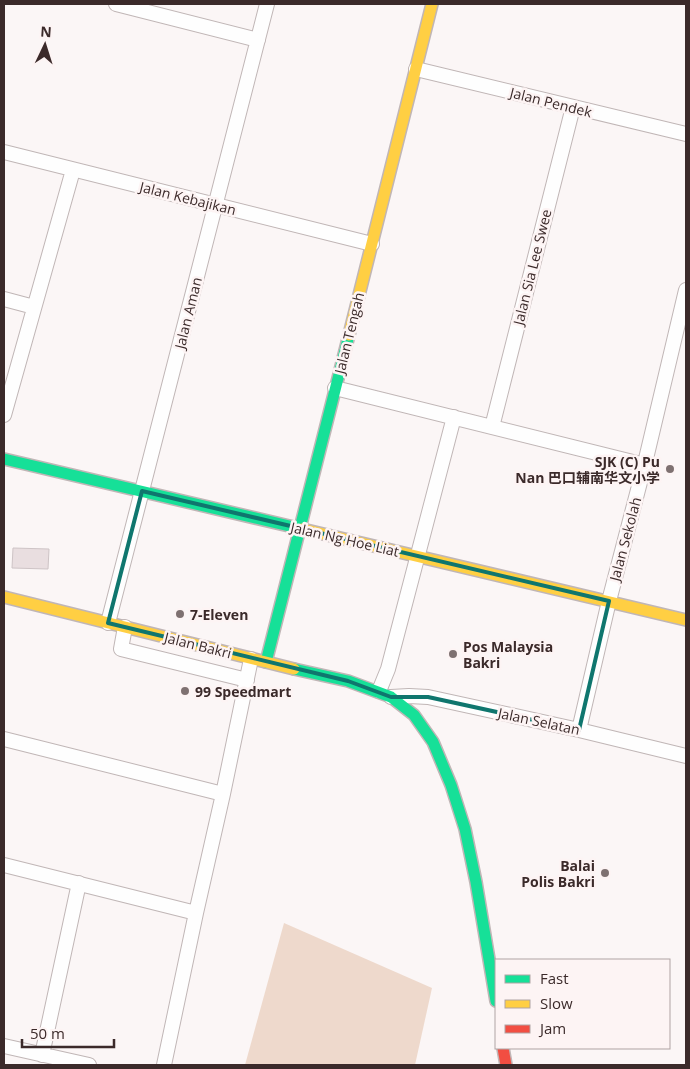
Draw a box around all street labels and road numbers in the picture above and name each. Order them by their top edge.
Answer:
street label: Jalan Pendek [506,82,595,122]
street label: Jalan Kebajikan [136,176,238,219]
street label: Jalan Sia Lee Swee [508,207,556,329]
street label: Jalan Aman [169,275,206,353]
street label: Jalan Tengah [329,290,368,378]
street label: Jalan Sekolah [604,495,645,585]
street label: Jalan Ng Hoe Liat [287,517,401,561]
street label: Jalan Bakri [161,627,234,663]
street label: Jalan Selatan [494,703,582,739]

